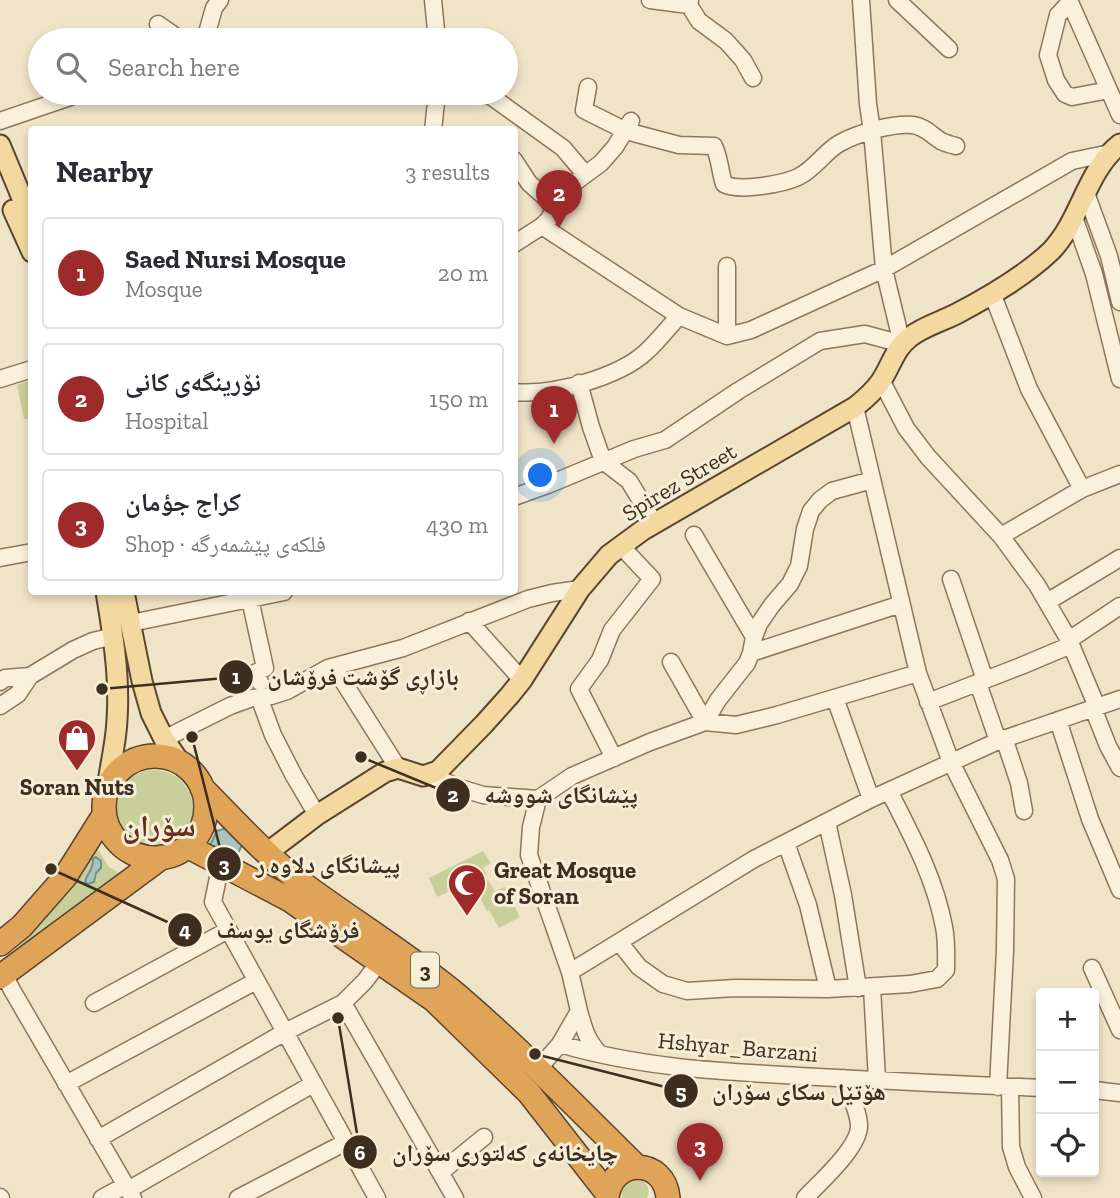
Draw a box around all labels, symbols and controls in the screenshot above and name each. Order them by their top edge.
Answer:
search box [28,28,518,105]
icon: search [52,48,90,86]
text: Search here [108,51,240,83]
text: Nearby [56,154,153,190]
text: 3 results [405,158,490,186]
pin: 2 [536,170,582,228]
text: Saed Nursi Mosque [125,243,346,275]
text: 1 [76,259,86,287]
text: 20 m [438,259,488,287]
text: Mosque [125,275,203,303]
text: نۆرینگەی کانی [125,366,261,398]
text: 2 [75,385,87,413]
text: 150 m [429,385,488,413]
pin: 1 [531,386,577,444]
text: Hospital [125,407,209,435]
street label: Spirez Street [617,437,742,527]
your location [523,458,557,492]
text: كراج جؤمان [125,486,241,518]
text: 3 [75,511,87,539]
text: 430 m [426,511,488,539]
text: Shop · فلکەی پێشمەرگە [125,530,326,558]
callout: بازاڕی گۆشت فرۆشان [219,654,473,699]
text: بازاڕی گۆشت فرۆشان [267,662,459,695]
text: 1 [232,664,241,689]
shop icon: Soran Nuts [56,717,98,772]
callout: پێشانگای شووشە [435,772,652,817]
place label: Soran Nuts [20,773,134,801]
text: پێشانگای شووشە [484,780,638,809]
text: 2 [447,782,459,807]
district label: سۆران [122,808,196,844]
callout: پیشانگای دلاوه ر [207,842,414,887]
text: پیشانگای دلاوه ر [255,850,400,879]
text: 3 [218,852,230,877]
place label: Great Mosque of Soran [494,856,636,910]
mosque icon: Great Mosque of Soran [446,862,488,917]
callout: فرۆشگای یوسف [167,908,373,953]
text: فرۆشگای یوسف [216,915,360,944]
text: 4 [179,917,191,942]
road number: 3 [411,953,439,988]
map controls [1036,988,1099,1177]
button: + [1036,988,1099,1051]
street label: Hshyar_Barzani [657,1026,819,1068]
button: − [1036,1051,1099,1114]
callout: هۆتێل سکای سۆران [663,1069,900,1114]
text: هۆتێل سکای سۆران [712,1077,886,1106]
text: 5 [676,1079,687,1104]
button: locate [1036,1114,1099,1177]
pin: 3 [677,1123,723,1181]
callout: چایخانەی کەلتوری سۆران [343,1130,632,1175]
text: چایخانەی کەلتوری سۆران [392,1138,618,1167]
text: 6 [354,1140,366,1165]

